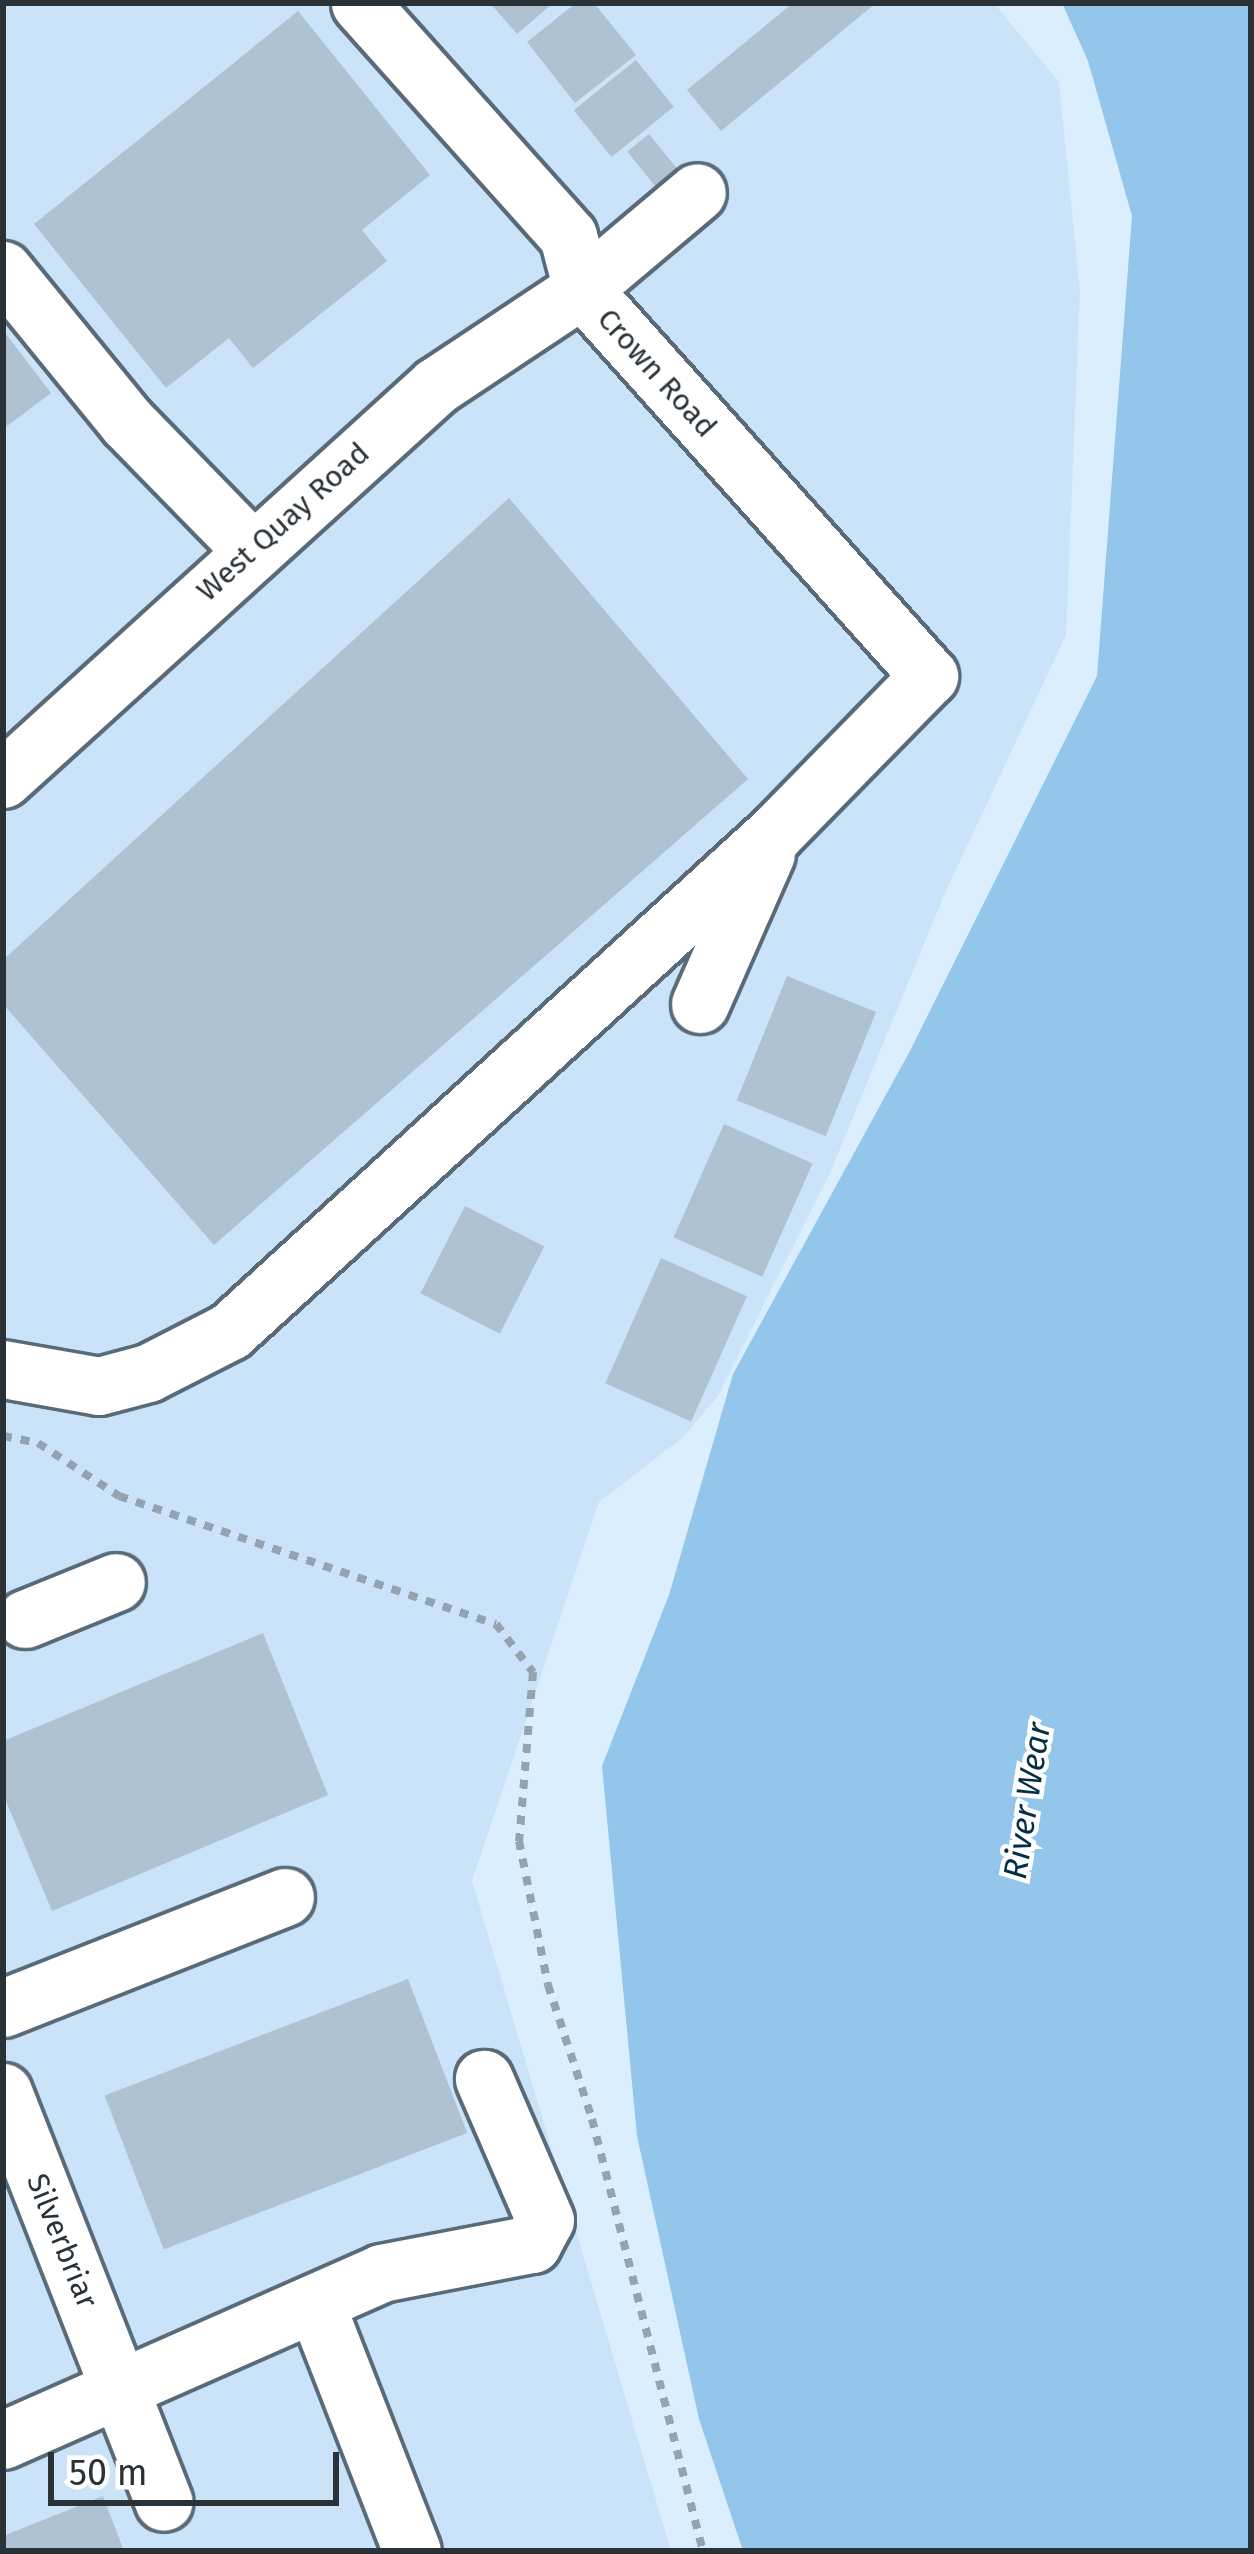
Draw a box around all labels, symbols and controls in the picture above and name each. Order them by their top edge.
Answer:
street label: Crown Road [590,301,724,445]
street label: West Quay Road [189,435,377,609]
water label: River Wear [996,1720,1060,1882]
street label: Silverbriar [19,2169,105,2313]
scale bar [54,2428,345,2502]
text: 50 m [69,2451,148,2495]

